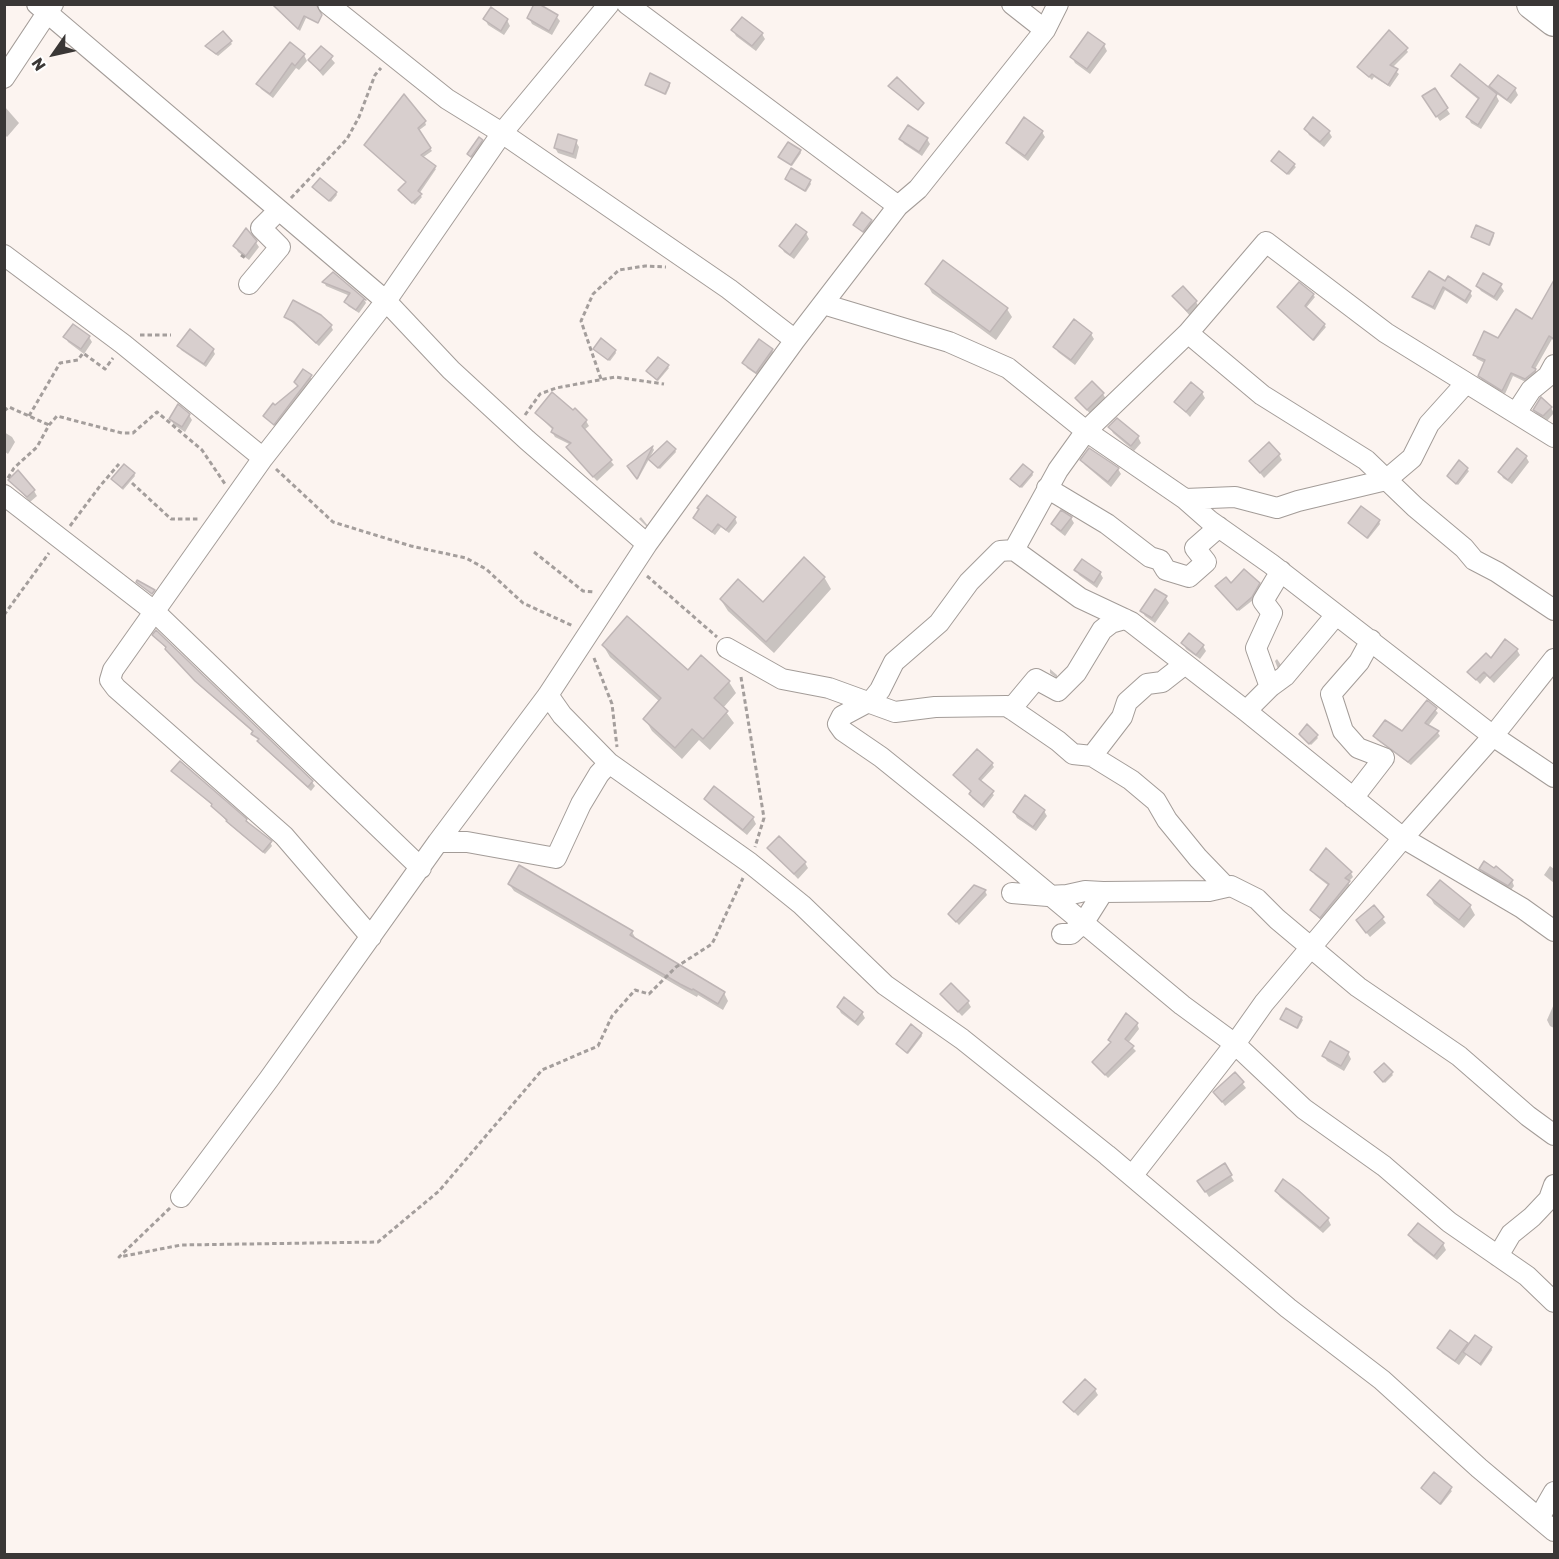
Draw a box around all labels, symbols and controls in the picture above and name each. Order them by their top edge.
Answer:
north arrow [24,24,84,84]
text: N [28,54,50,74]

